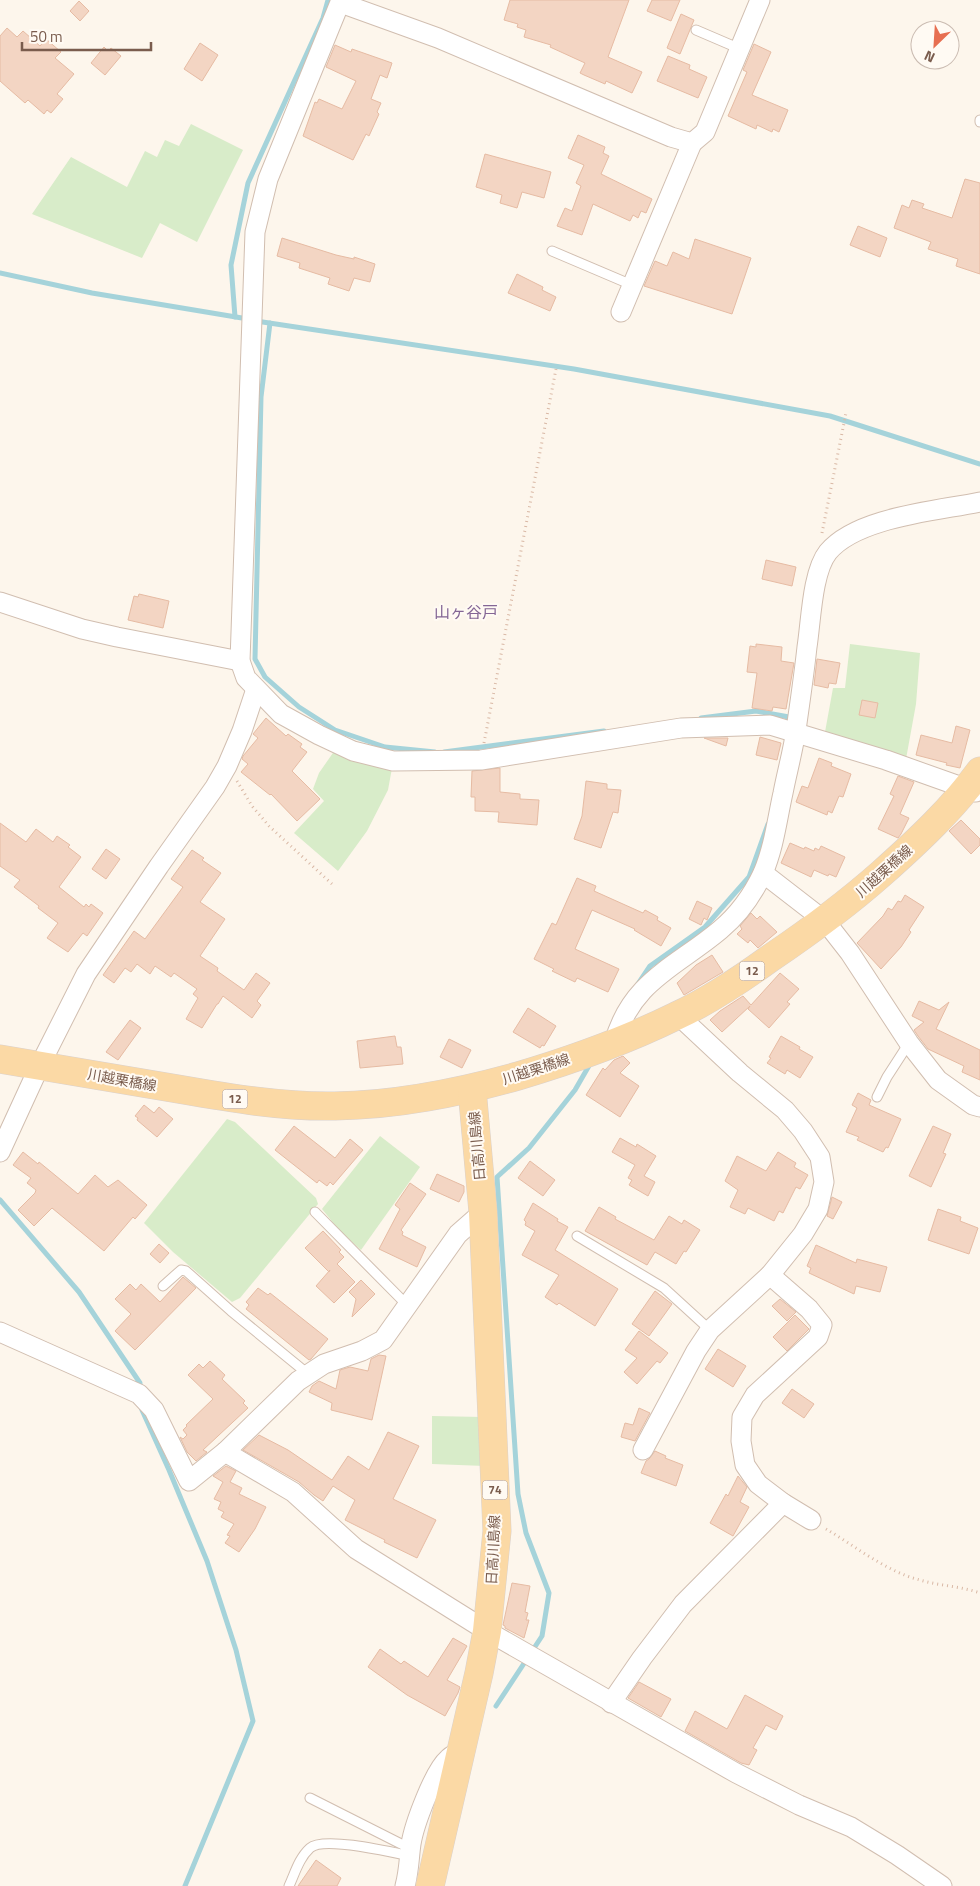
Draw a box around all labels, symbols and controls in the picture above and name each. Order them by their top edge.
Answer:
scale bar [22,20,151,52]
north arrow [910,20,960,70]
text: 50 m [30,25,63,48]
text: N [920,46,938,69]
district label: 山ヶ谷戸 [434,600,498,624]
street label: 川越栗橋線 [851,839,917,902]
road number: 12 [740,961,764,980]
street label: 川越栗橋線 [499,1048,572,1089]
street label: 川越栗橋線 [86,1063,158,1096]
road number: 12 [222,1090,248,1108]
street label: 日高川島線 [463,1110,490,1182]
road number: 74 [482,1480,508,1500]
street label: 日高川島線 [480,1514,505,1585]

